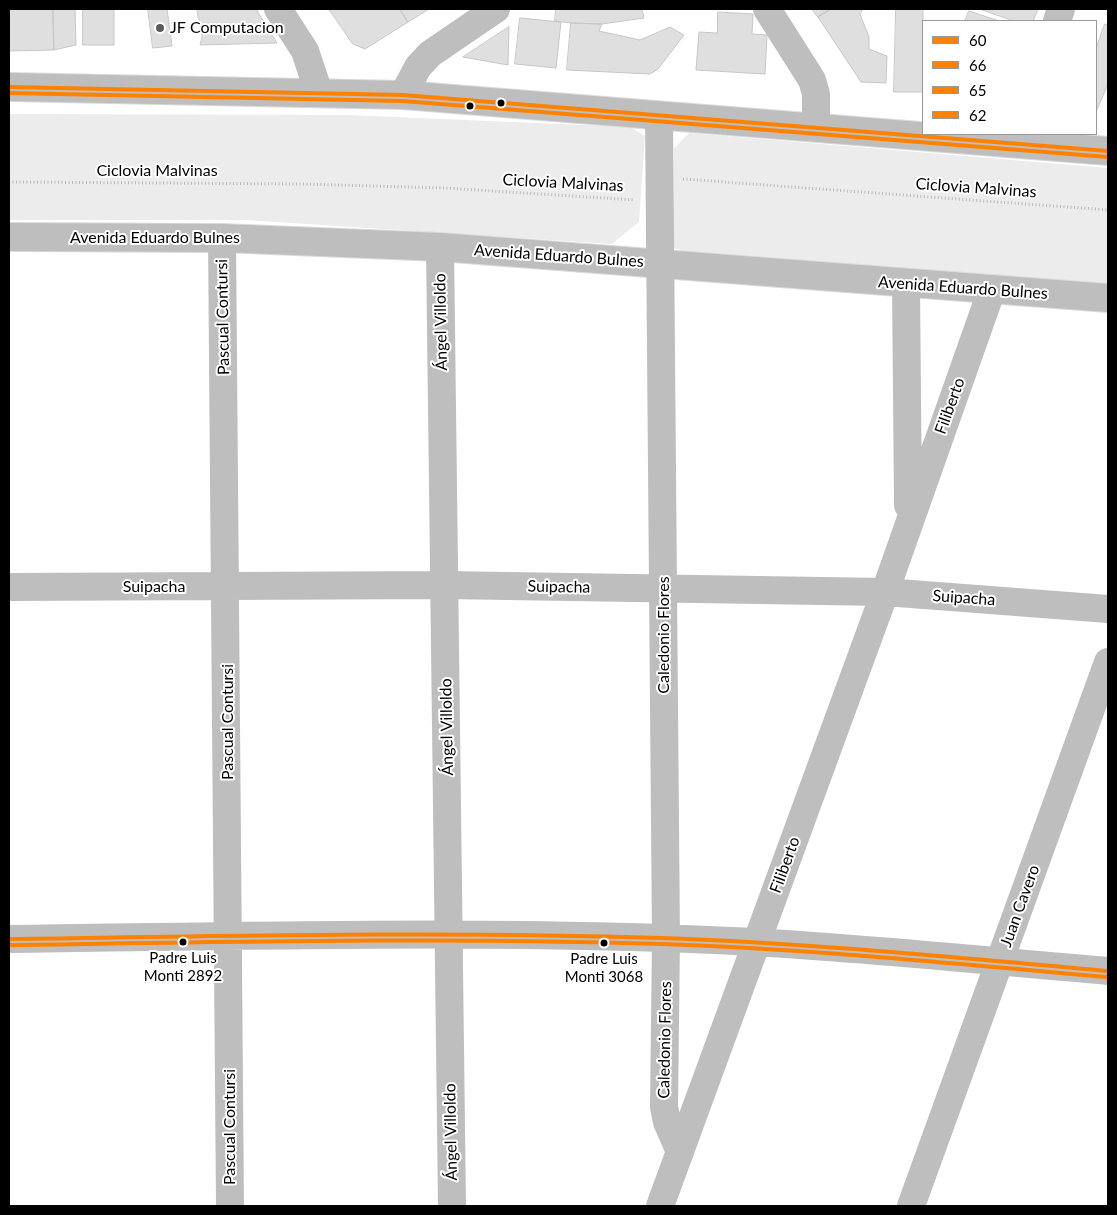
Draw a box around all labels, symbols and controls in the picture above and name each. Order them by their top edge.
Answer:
place label: JF Computacion [170,18,284,38]
legend [922,20,1097,135]
marker: JF Computacion [154,22,166,34]
text: 60 [969,31,986,49]
text: 66 [969,56,986,74]
text: 65 [969,81,986,99]
unlabelled marker [496,98,506,108]
unlabelled marker [465,101,475,111]
text: 62 [969,106,986,124]
street label: Ciclovia Malvinas [96,161,218,181]
street label: Ciclovia Malvinas [502,170,624,196]
street label: Ciclovia Malvinas [915,174,1037,202]
street label: Avenida Eduardo Bulnes [70,228,240,248]
street label: Avenida Eduardo Bulnes [474,240,644,272]
street label: Pascual Contursi [212,259,234,375]
street label: Avenida Eduardo Bulnes [878,272,1048,304]
street label: Ángel Villoldo [431,273,451,371]
street label: Filiberto [931,375,969,437]
street label: Caledonio Flores [654,576,674,694]
street label: Suipacha [123,577,185,597]
street label: Suipacha [527,577,591,597]
street label: Suipacha [932,586,996,610]
street label: Pascual Contursi [218,664,238,780]
street label: Ángel Villoldo [437,678,457,776]
street label: Filiberto [766,834,804,896]
street label: Juan Cavero [996,862,1044,950]
marker: Padre Luis Monti 2892 [178,937,188,947]
marker: Padre Luis Monti 3068 [599,938,609,948]
place label: Padre Luis Monti 2892 [144,949,222,984]
place label: Padre Luis Monti 3068 [565,950,643,985]
street label: Caledonio Flores [654,981,676,1099]
street label: Pascual Contursi [220,1069,240,1185]
street label: Ángel Villoldo [441,1083,461,1181]

